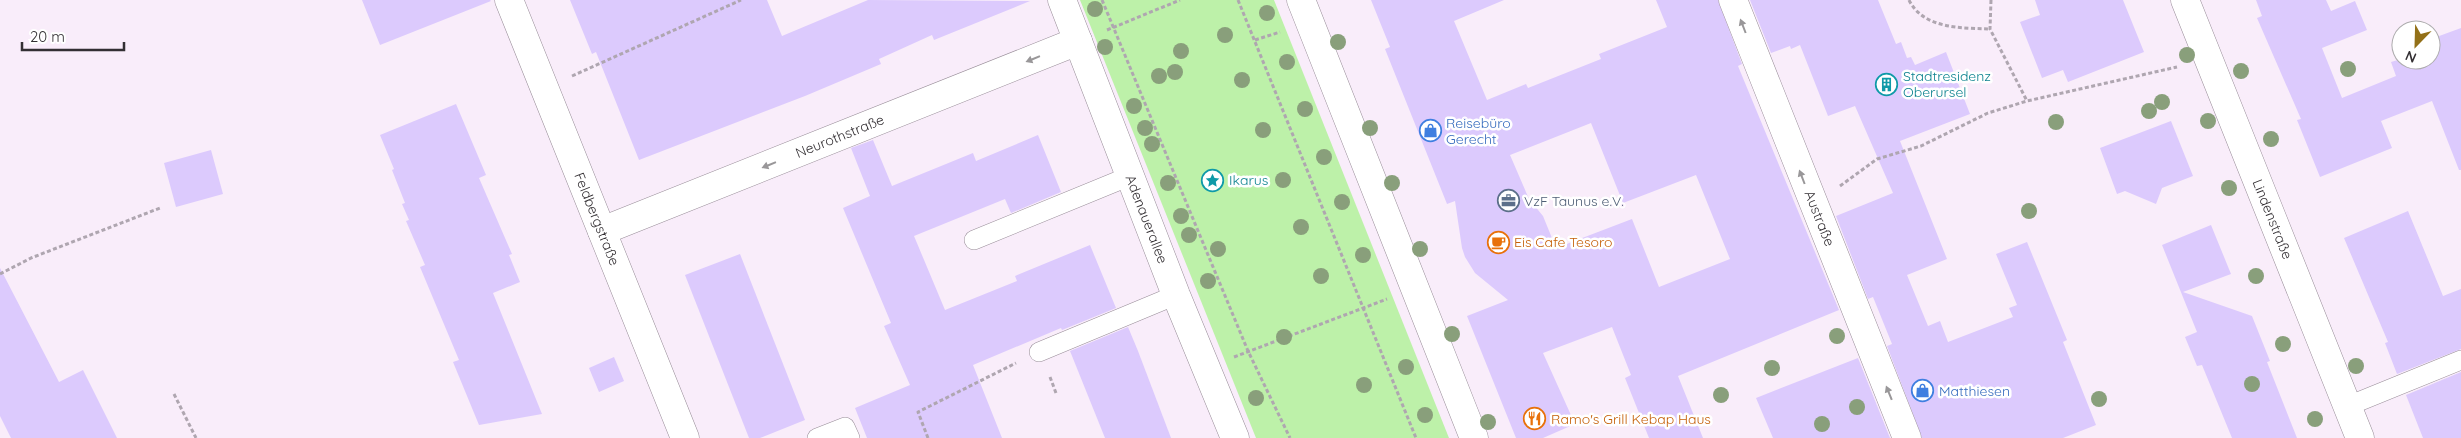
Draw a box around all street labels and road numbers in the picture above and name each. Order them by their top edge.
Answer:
street label: Neurothstraße [793,110,887,162]
street label: Feldbergstraße [570,170,624,268]
street label: Adenauerallee [1121,172,1172,266]
street label: Lindenstraße [2249,177,2297,262]
street label: Austraße [1801,188,1839,249]

